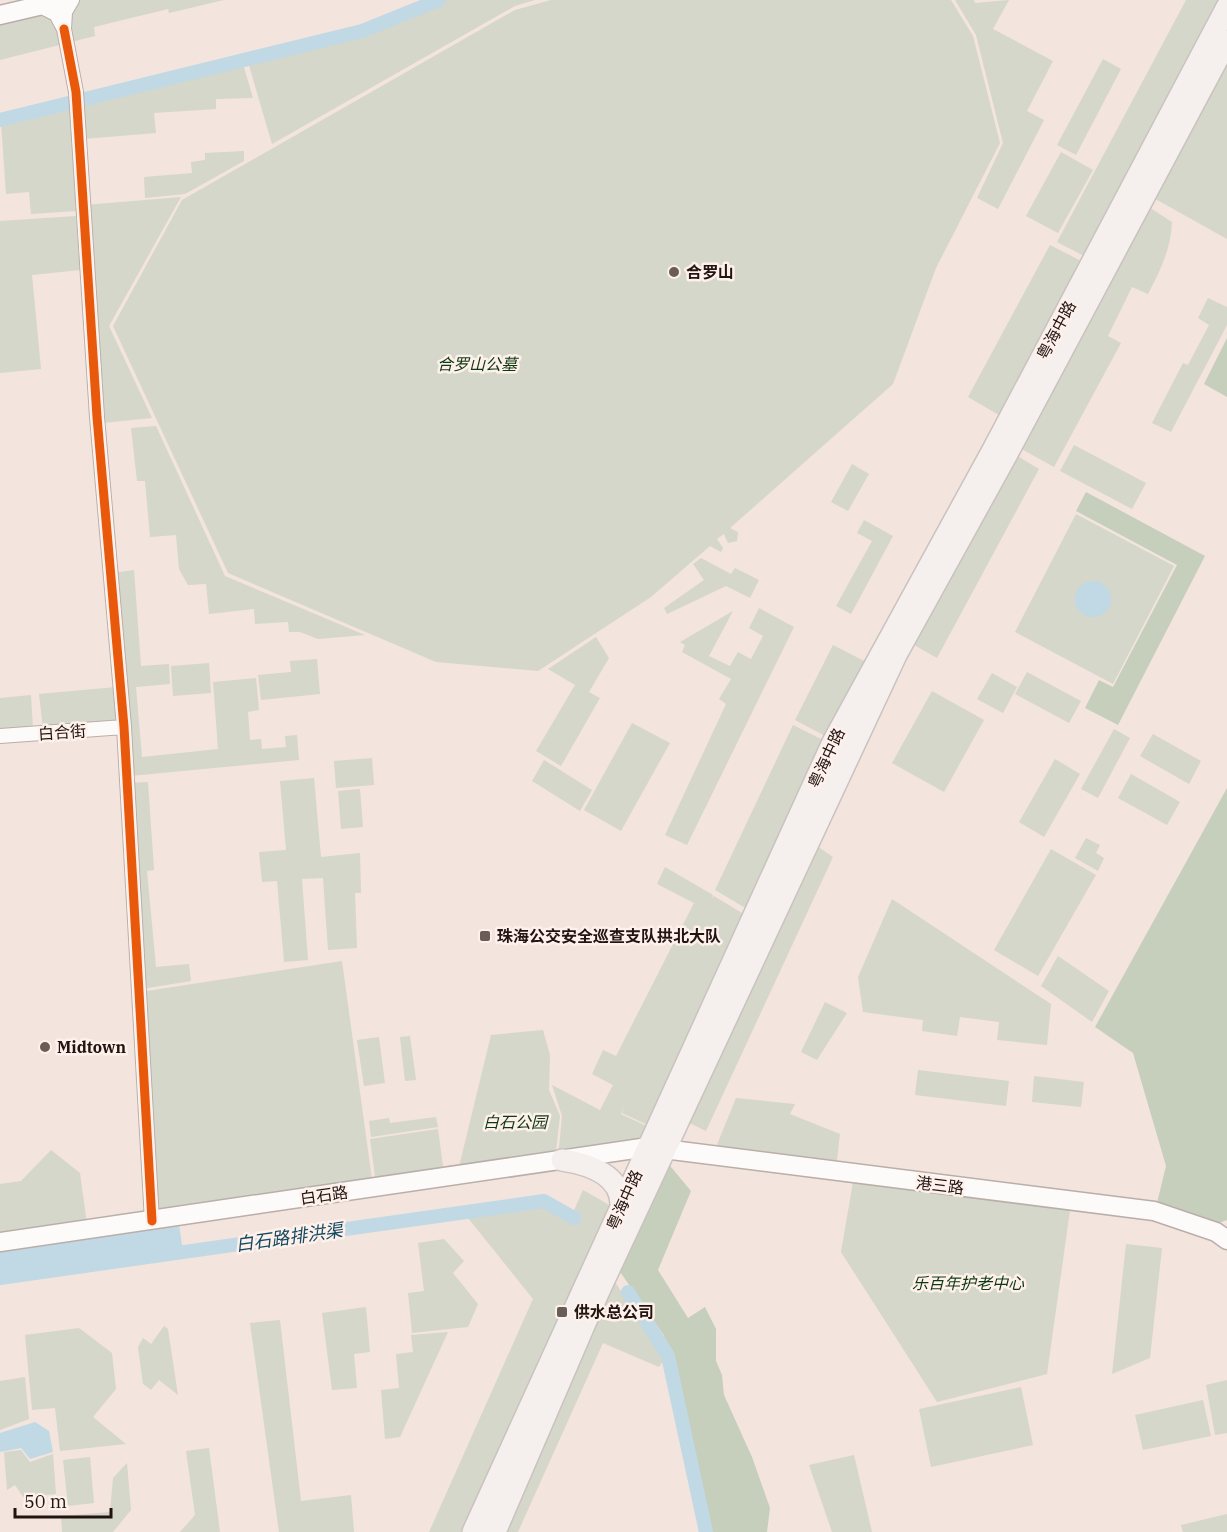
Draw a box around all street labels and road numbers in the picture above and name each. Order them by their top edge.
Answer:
street label: 粤海中路 [1032,297,1080,363]
street label: 白合街 [37,720,87,744]
street label: 粤海中路 [803,725,849,791]
street label: 粤海中路 [602,1167,646,1233]
street label: 港三路 [915,1172,965,1198]
street label: 白石路 [299,1182,349,1208]

